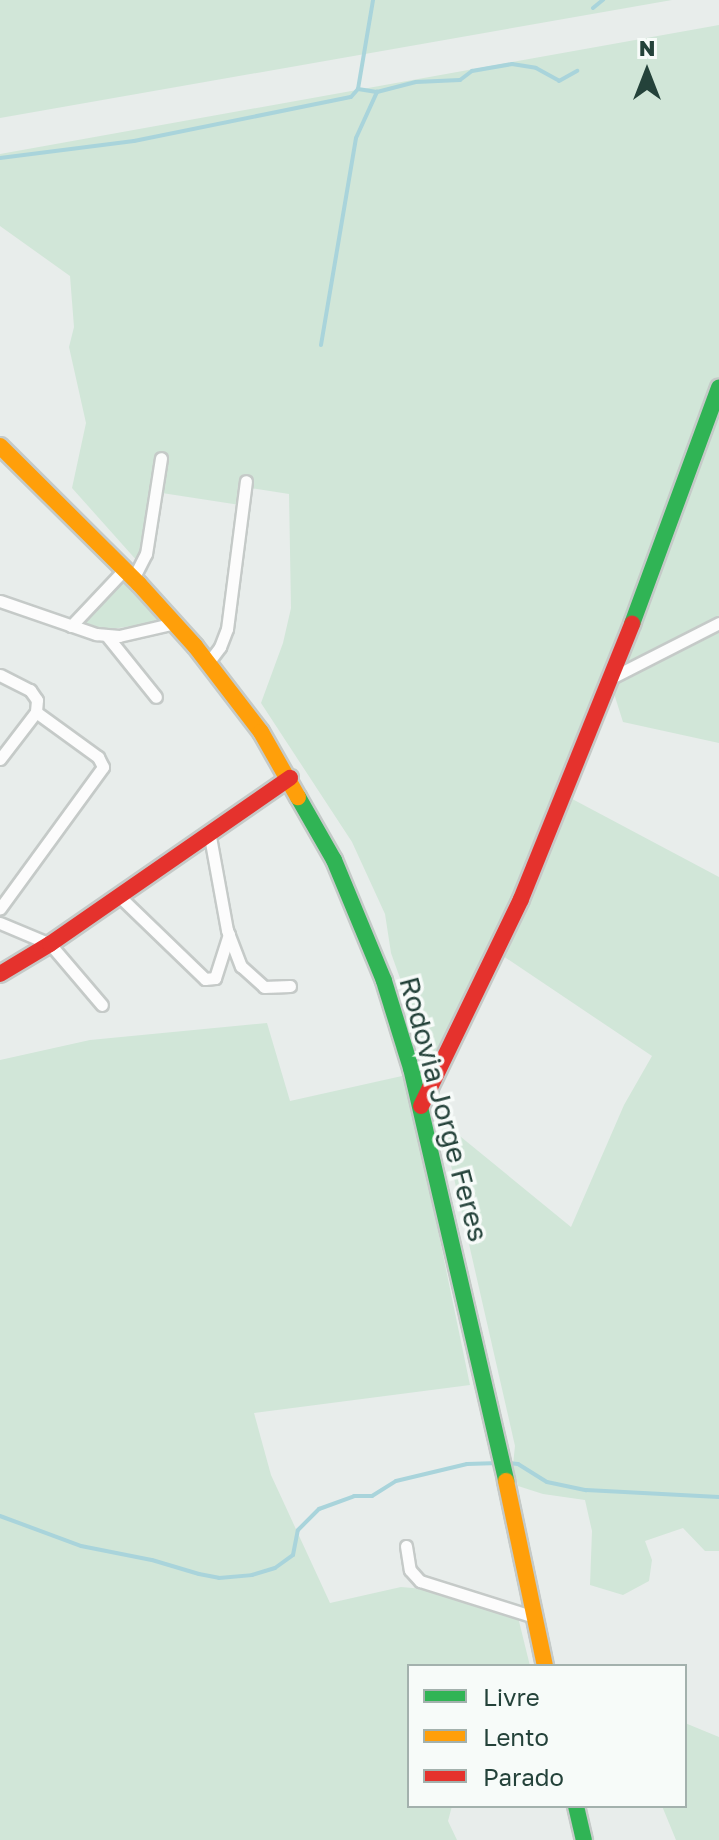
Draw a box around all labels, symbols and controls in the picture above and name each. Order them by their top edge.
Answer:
north arrow [607,32,687,112]
text: N [639,34,655,61]
street label: Rodovia Jorge Feres [392,973,496,1245]
legend [407,1664,687,1808]
text: Livre [483,1682,540,1711]
text: Lento [483,1722,549,1751]
text: Parado [483,1762,564,1791]

